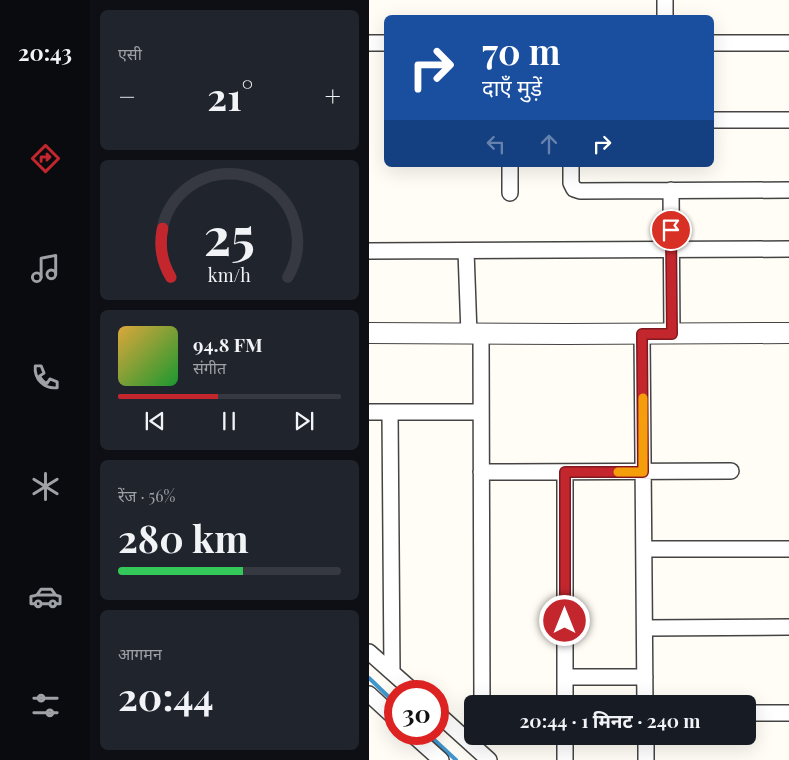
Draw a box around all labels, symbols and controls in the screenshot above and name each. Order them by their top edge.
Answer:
text: 70 m [482,27,560,74]
icon: right [399,35,464,100]
text: 20:43 [18,37,72,67]
text: एसी [118,43,142,64]
text: 21° [207,70,253,121]
text: दाएँ मुड़ें [482,72,542,102]
text: − [118,77,136,114]
text: + [325,77,341,114]
icon: left [482,130,510,158]
icon: ahead [535,130,563,158]
icon: right [588,130,616,158]
icon: directions [28,141,63,176]
text: 25 [204,200,255,269]
pin [650,209,692,251]
icon: arrive [657,216,685,244]
icon: music [28,251,63,286]
text: km/h [208,263,251,286]
text: 94.8 FM [193,331,263,357]
text: संगीत [193,357,226,378]
icon: phone [28,360,63,395]
icon: previous [141,407,169,435]
icon: pause [215,407,243,435]
icon: next [290,407,318,435]
icon: climate [28,469,63,504]
text: रेंज · 56% [118,485,175,506]
text: 280 km [118,512,249,563]
icon: car [28,579,63,614]
position arrow [538,594,590,646]
text: आगमन [118,643,162,664]
text: 20:44 [118,670,214,721]
speed limit sign: 30 [384,680,449,745]
icon: filters [28,688,63,723]
text: 20:44 · 1 मिनट · 240 m [519,707,701,733]

